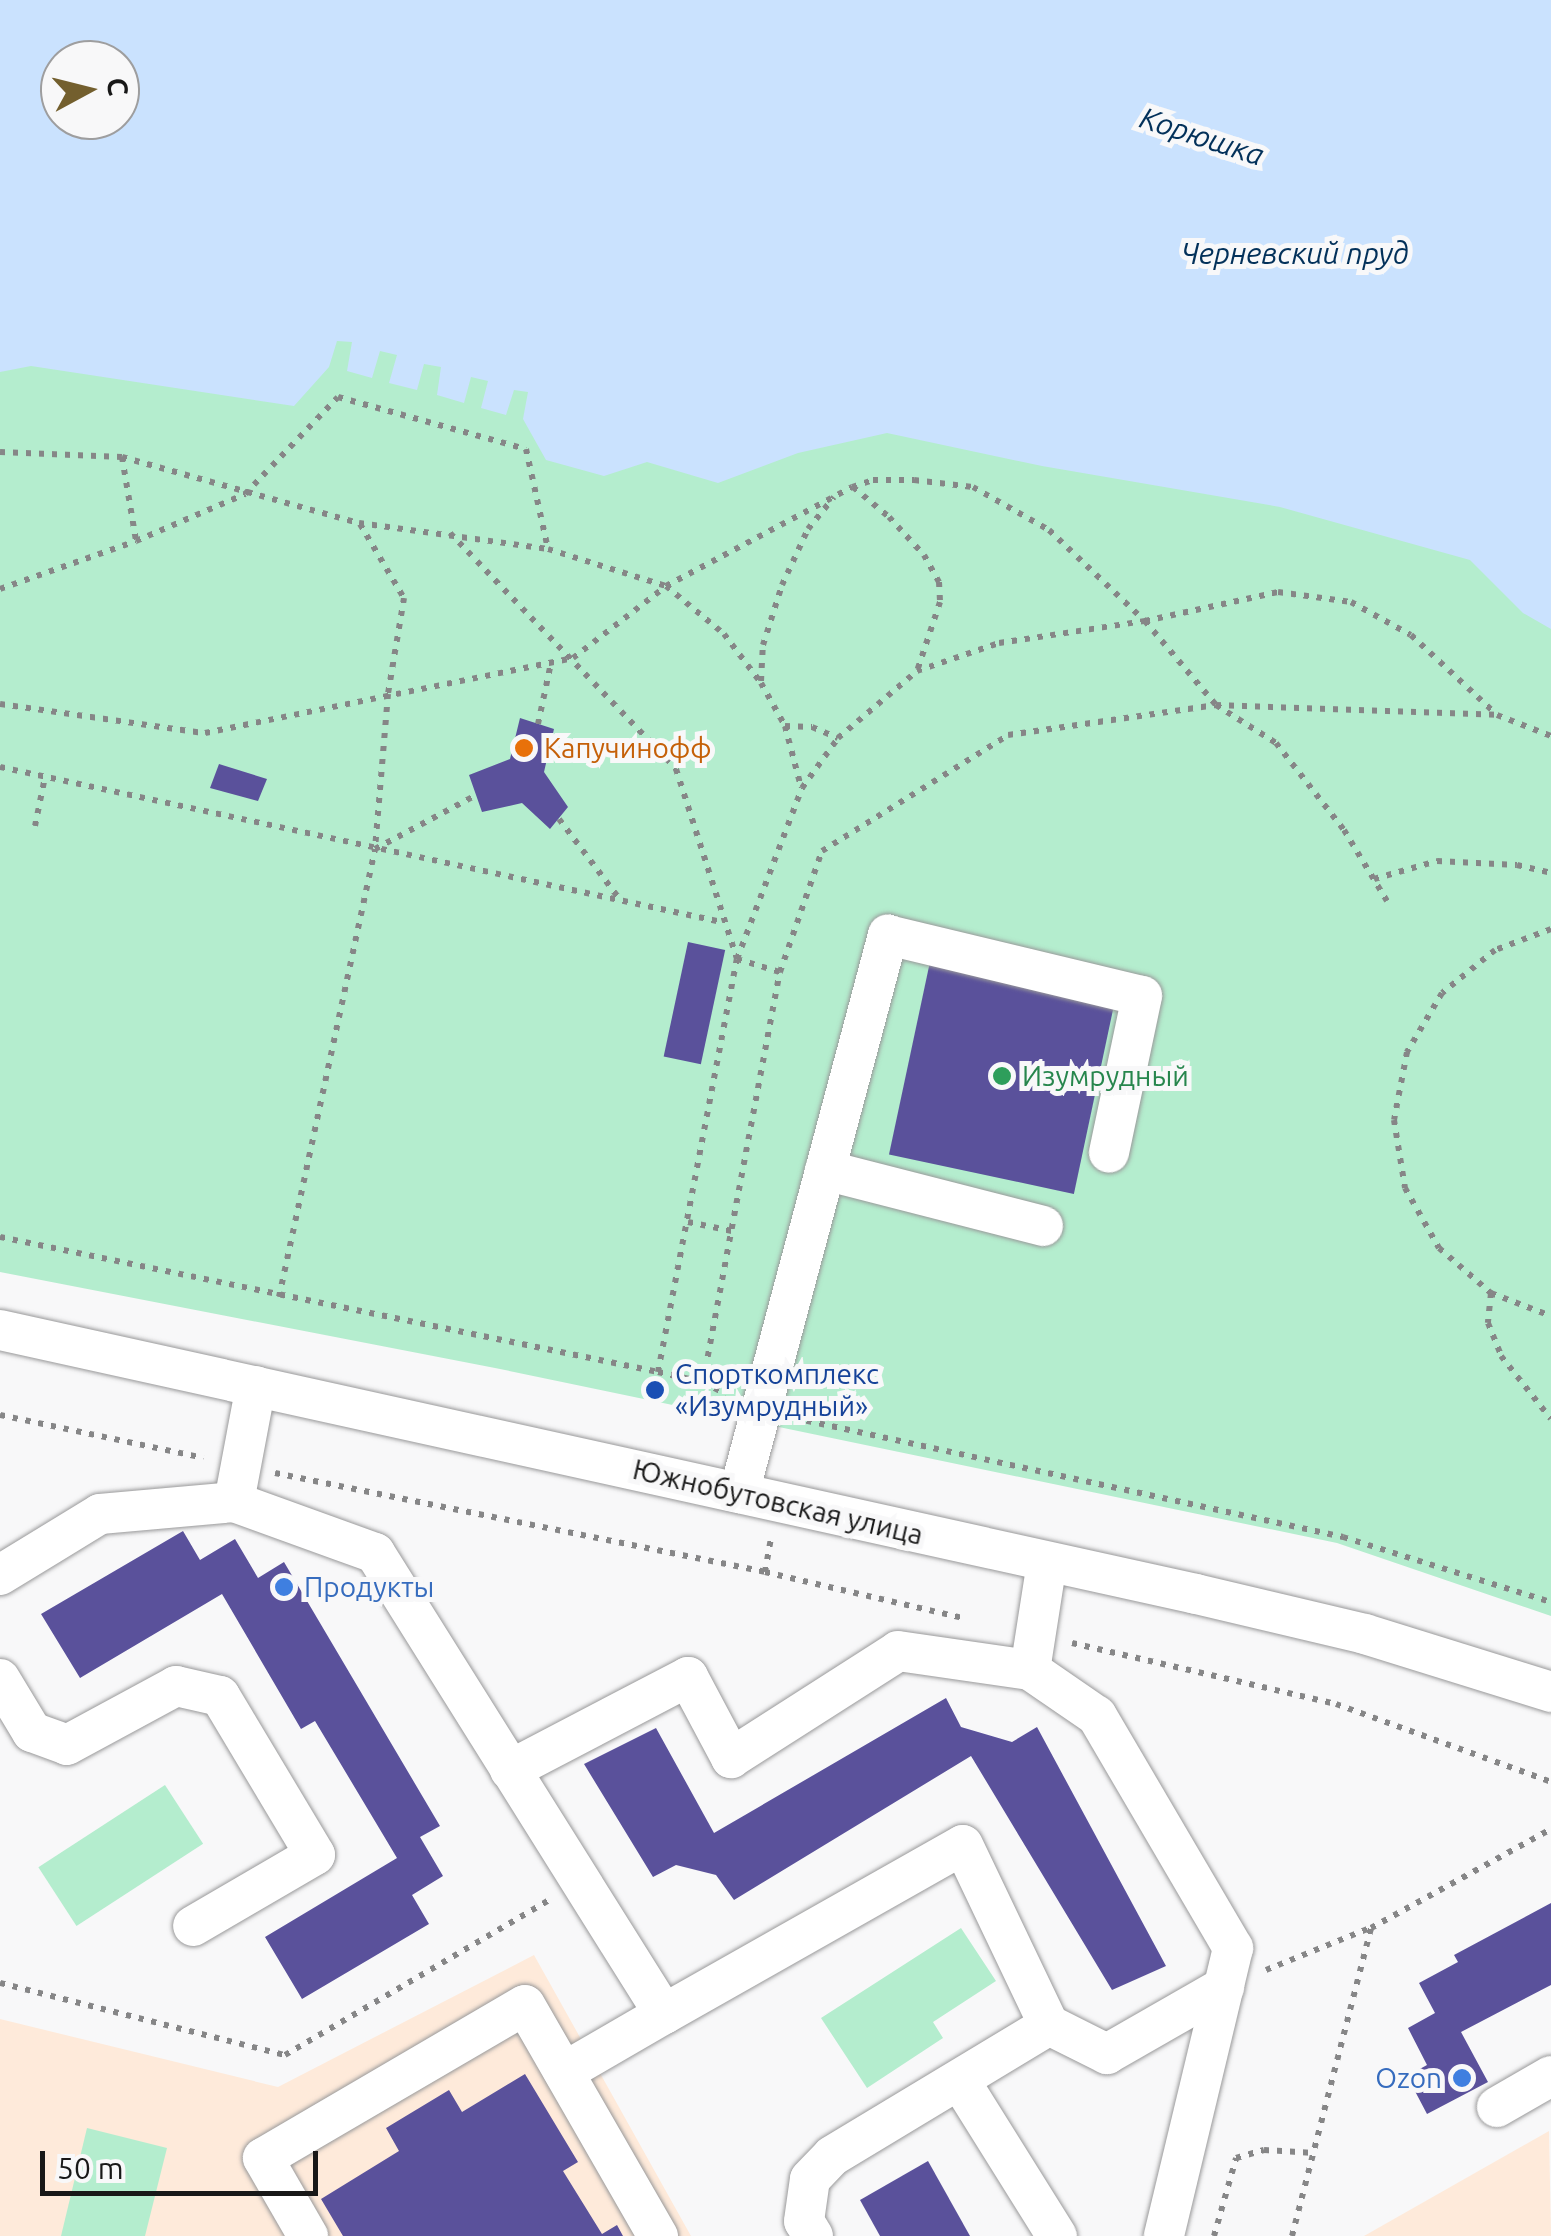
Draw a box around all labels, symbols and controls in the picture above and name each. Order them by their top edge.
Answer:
north arrow [40,40,140,140]
text: С [102,76,135,97]
water label: Корюшка [1135,99,1269,173]
water label: Черневский пруд [1181,235,1409,271]
place label: Капучинофф [544,731,711,765]
marker: Капучинофф [513,737,535,759]
place label: Изумрудный [1022,1059,1189,1093]
marker: Изумрудный [991,1065,1013,1087]
place label: Спорткомплекс «Изумрудный» [675,1357,879,1423]
marker: Спорткомплекс «Изумрудный» [644,1379,666,1401]
street label: Южнобутовская улица [630,1452,926,1552]
place label: Продукты [304,1570,434,1604]
marker: Продукты [273,1576,295,1598]
place label: Ozon [1375,2061,1442,2095]
marker: Ozon [1451,2067,1473,2089]
scale bar [45,2131,322,2193]
text: 50 m [57,2151,124,2185]

